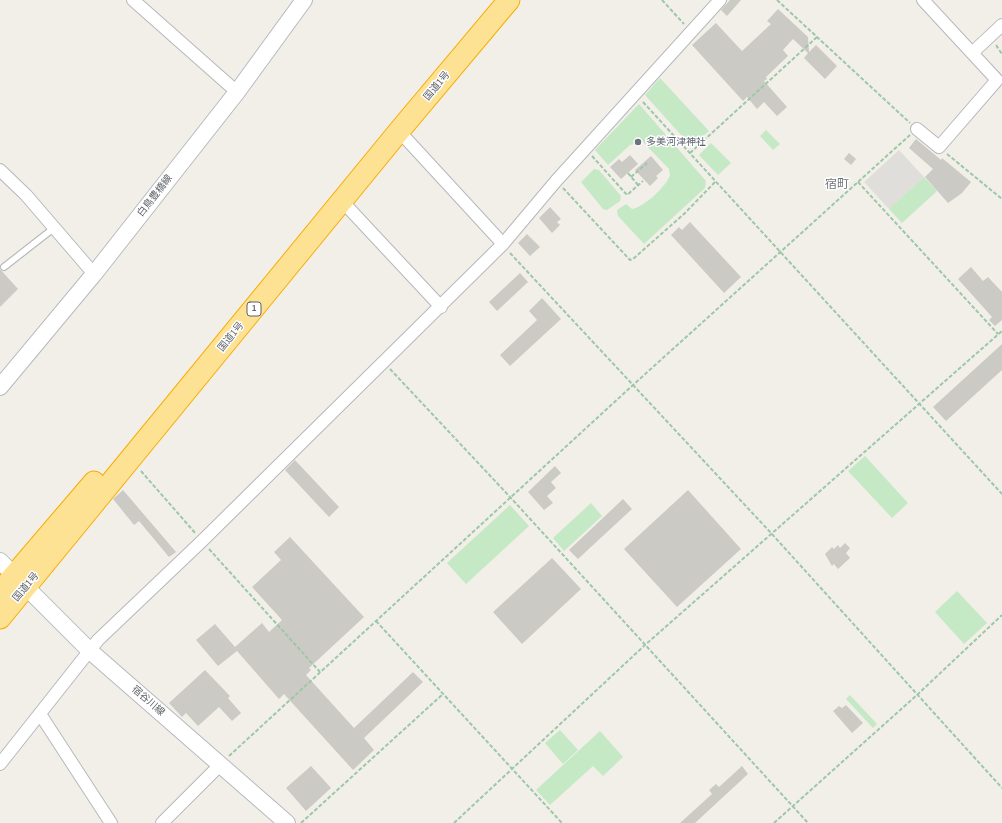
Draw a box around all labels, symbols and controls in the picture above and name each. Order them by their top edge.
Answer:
street label: 国道1号 [421,69,453,103]
place label: 多美河津神社 [646,136,706,148]
marker: 多美河津神社 [633,137,643,147]
street label: 白鳥豊橋線 [135,173,175,219]
district label: 宿町 [825,178,849,192]
road number: 1 [247,302,261,316]
street label: 国道1号 [215,320,247,354]
street label: 国道1号 [10,570,42,604]
street label: 宿谷川線 [129,683,167,719]

